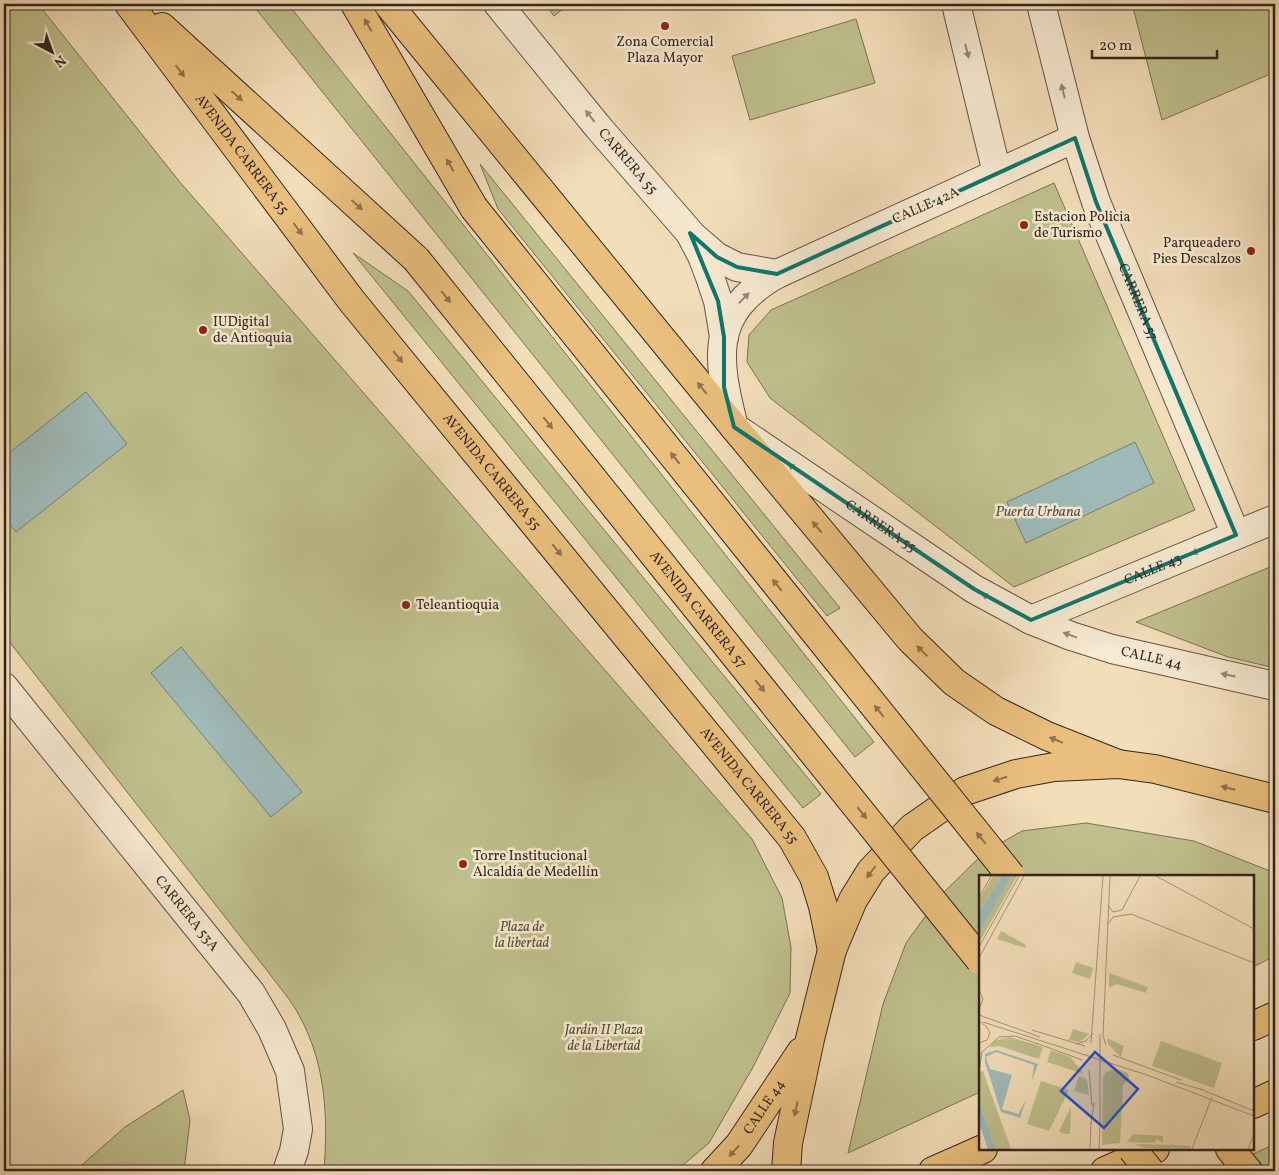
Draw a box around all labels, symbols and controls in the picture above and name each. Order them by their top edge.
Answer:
one-way arrow [363,19,372,32]
marker: Zona Comercial Plaza Mayor [659,20,671,32]
north arrow [28,28,78,78]
scale bar [1092,28,1216,60]
place label: Zona Comercial Plaza Mayor [616,33,714,68]
text: 20 m [1099,36,1132,57]
one-way arrow [963,44,971,59]
text: N [49,50,70,71]
one-way arrow [174,64,185,77]
one-way arrow [1059,83,1067,98]
street label: AVENIDA CARRERA 55 [190,90,293,218]
one-way arrow [231,90,243,102]
one-way arrow [584,110,595,123]
street label: CARRERA 55 [594,124,662,199]
one-way arrow [445,159,454,172]
street label: CALLE 42A [890,183,963,229]
one-way arrow [351,199,363,211]
place label: Estacion Policia de Turismo [1034,208,1130,243]
marker: Estacion Policia de Turismo [1018,219,1030,231]
one-way arrow [293,222,303,236]
place label: Parqueadero Pies Descalzos [1153,234,1241,269]
marker: Parqueadero Pies Descalzos [1245,245,1257,257]
street label: CARRERA 57 [1113,260,1163,344]
one-way arrow [441,290,452,303]
one-way arrow [738,293,750,305]
place label: IUDigital de Antioquia [213,313,292,348]
marker: IUDigital de Antioquia [197,324,209,336]
one-way arrow [392,350,403,363]
one-way arrow [697,382,708,394]
street label: AVENIDA CARRERA 55 [438,409,545,534]
one-way arrow [543,416,554,429]
one-way arrow [670,452,681,465]
one-way arrow [788,463,801,473]
street label: CARRERA 55 [841,495,920,557]
water label: Puerta Urbana [995,502,1081,523]
one-way arrow [811,520,822,533]
one-way arrow [551,543,562,556]
street label: AVENIDA CARRERA 57 [645,547,751,673]
one-way arrow [1190,547,1205,555]
street label: CALLE 43 [1121,549,1185,590]
one-way arrow [772,579,783,592]
one-way arrow [981,592,995,601]
place label: Teleantioquia [416,596,499,615]
marker: Teleantioquia [400,599,412,611]
one-way arrow [1062,631,1077,639]
street label: CALLE 44 [1119,642,1184,674]
one-way arrow [916,645,928,657]
one-way arrow [1219,671,1235,679]
one-way arrow [754,679,765,692]
one-way arrow [873,705,884,718]
street label: AVENIDA CARRERA 55 [696,723,803,847]
one-way arrow [1049,735,1063,743]
one-way arrow [993,776,1008,783]
one-way arrow [1220,783,1235,791]
one-way arrow [856,806,867,819]
one-way arrow [975,832,986,845]
place label: Torre Institucional Alcaldía de Medellín [473,847,599,882]
marker: Torre Institucional Alcaldía de Medellín [457,858,469,870]
one-way arrow [866,866,876,879]
street label: CARRERA 53A [150,872,223,955]
inset map [979,875,1254,1150]
park label: Plaza de la libertad [495,918,550,953]
park label: Jardin II Plaza de la Libertad [563,1021,644,1056]
street label: CALLE 44 [739,1076,790,1138]
one-way arrow [791,1101,799,1117]
one-way arrow [728,1145,740,1157]

